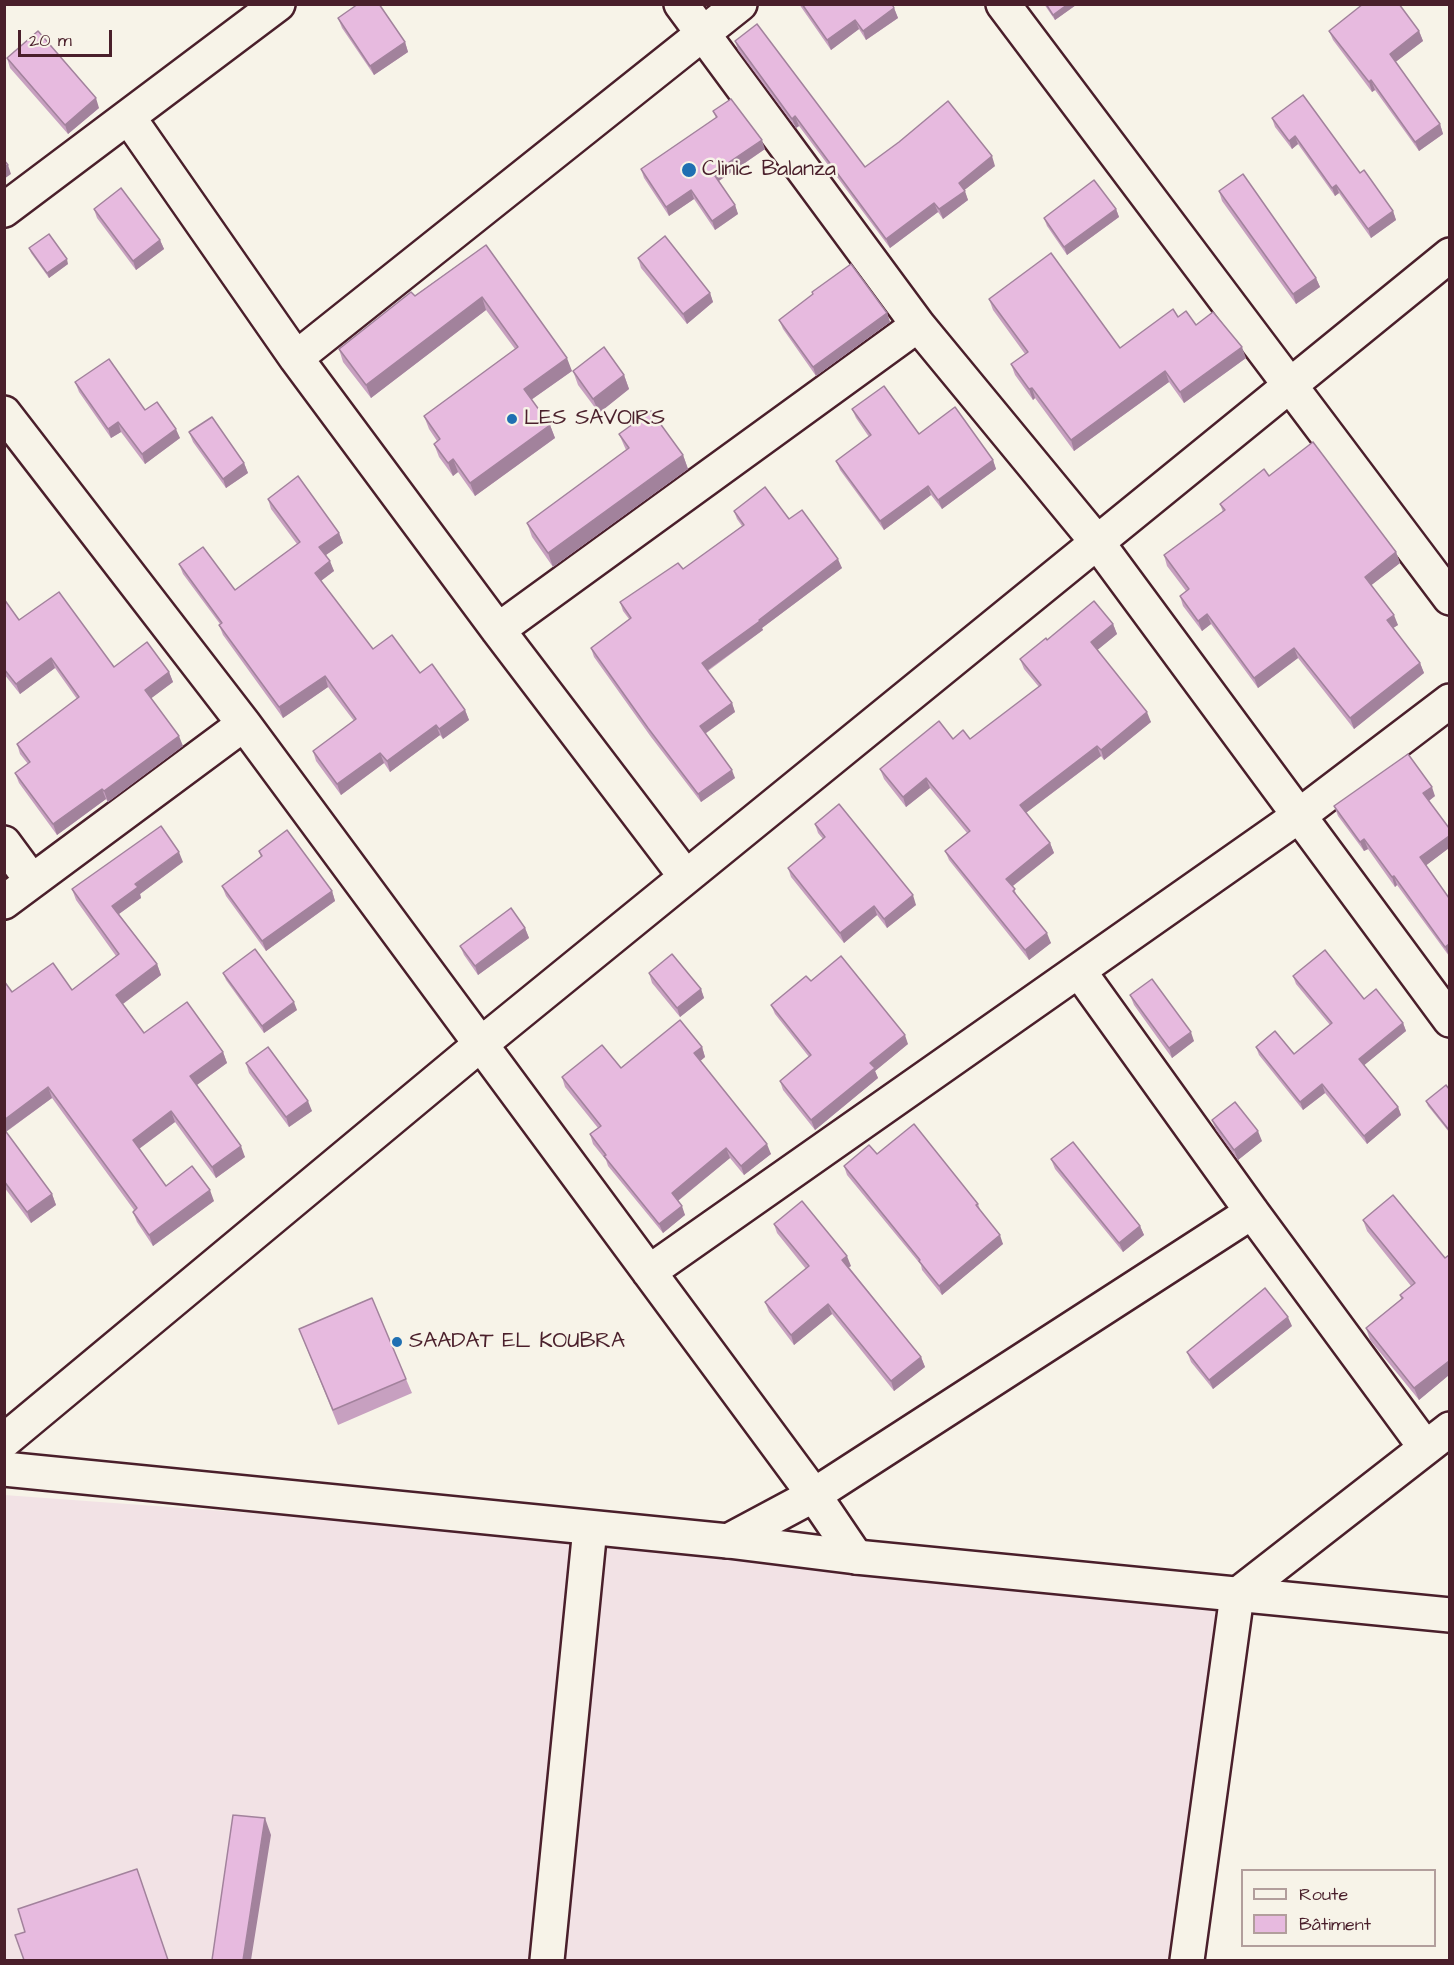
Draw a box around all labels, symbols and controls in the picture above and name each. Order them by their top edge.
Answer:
scale bar [21,18,116,56]
text: 20 m [29,28,72,53]
place label: Clinic Balanza [702,157,836,183]
marker: Clinic Balanza [680,161,698,179]
place label: LES SAVOIRS [524,406,665,432]
marker: LES SAVOIRS [505,412,519,426]
place label: SAADAT EL KOUBRA [409,1329,625,1355]
marker: SAADAT EL KOUBRA [390,1335,404,1349]
legend [1241,1869,1436,1947]
text: Route [1299,1882,1348,1907]
text: Bâtiment [1299,1912,1371,1937]

